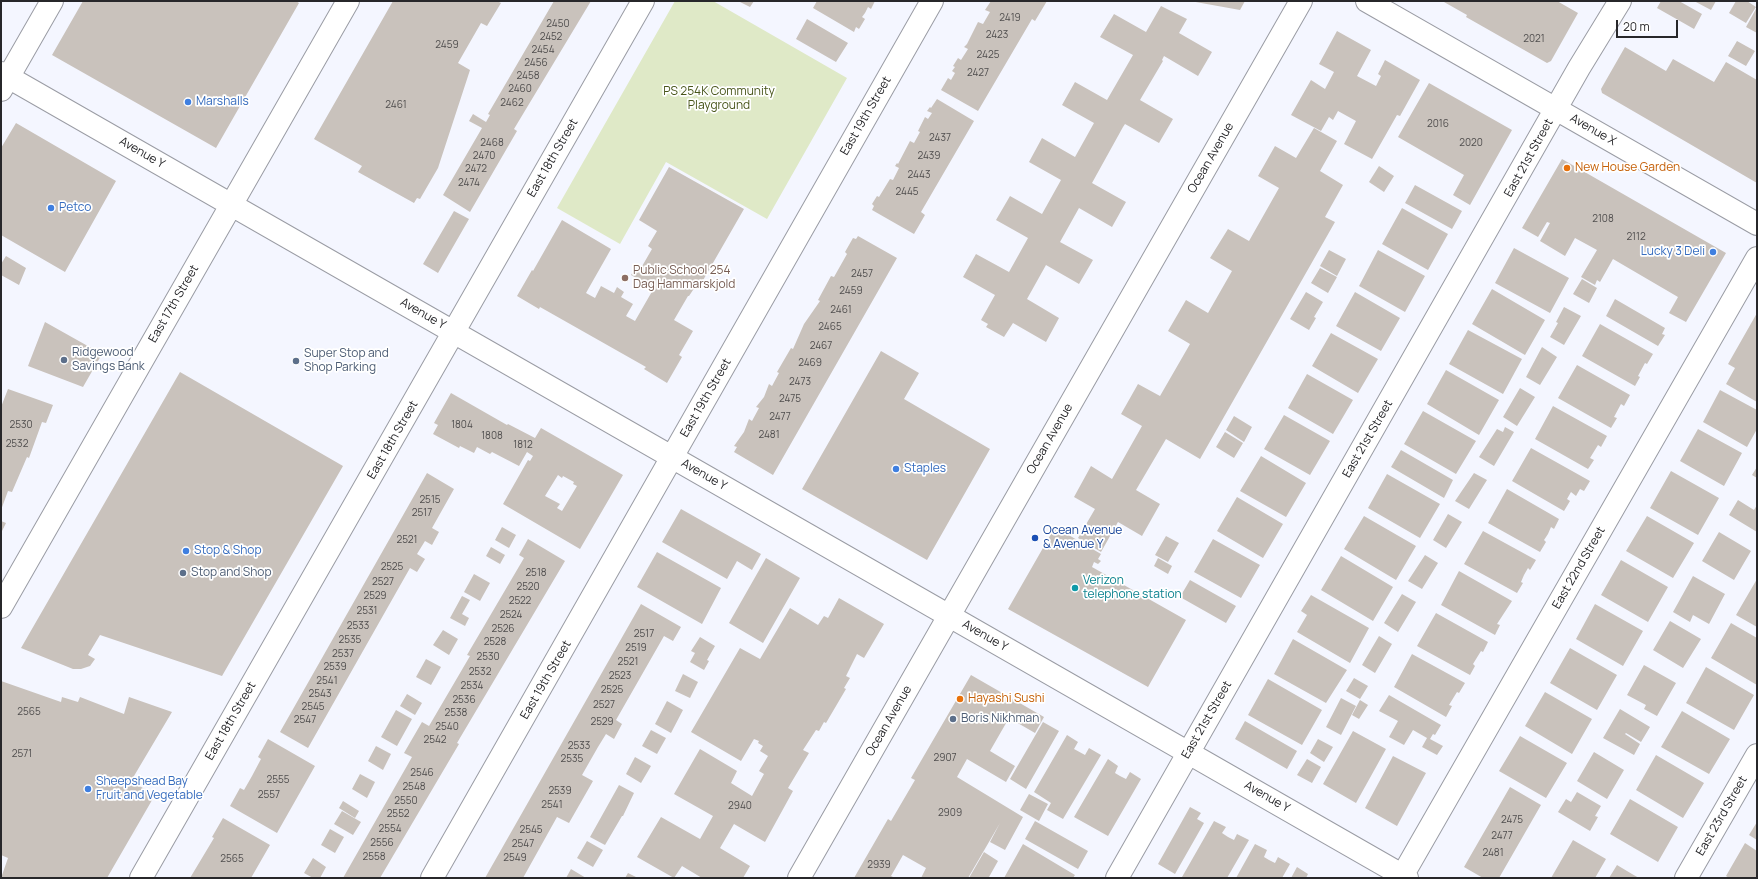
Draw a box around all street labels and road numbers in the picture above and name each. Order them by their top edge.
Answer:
street label: East 19th Street [838,74,894,158]
street label: Avenue X [1567,111,1619,149]
street label: East 18th Street [525,116,581,200]
street label: East 21st Street [1502,116,1556,200]
street label: Ocean Avenue [1185,120,1237,196]
street label: Avenue Y [117,134,167,172]
street label: East 17th Street [146,263,202,345]
street label: Avenue Y [398,295,448,333]
street label: East 19th Street [678,356,734,440]
street label: East 18th Street [365,398,421,482]
street label: East 21st Street [1340,398,1396,480]
street label: Ocean Avenue [1024,401,1076,477]
street label: Avenue Y [679,456,729,494]
street label: East 22nd Street [1550,524,1608,612]
street label: Avenue Y [960,617,1010,655]
street label: East 19th Street [518,638,574,722]
street label: East 18th Street [203,679,259,763]
street label: East 21st Street [1179,679,1235,761]
street label: Ocean Avenue [863,683,915,759]
street label: East 23rd Street [1693,774,1751,858]
street label: Avenue Y [1242,778,1292,816]

